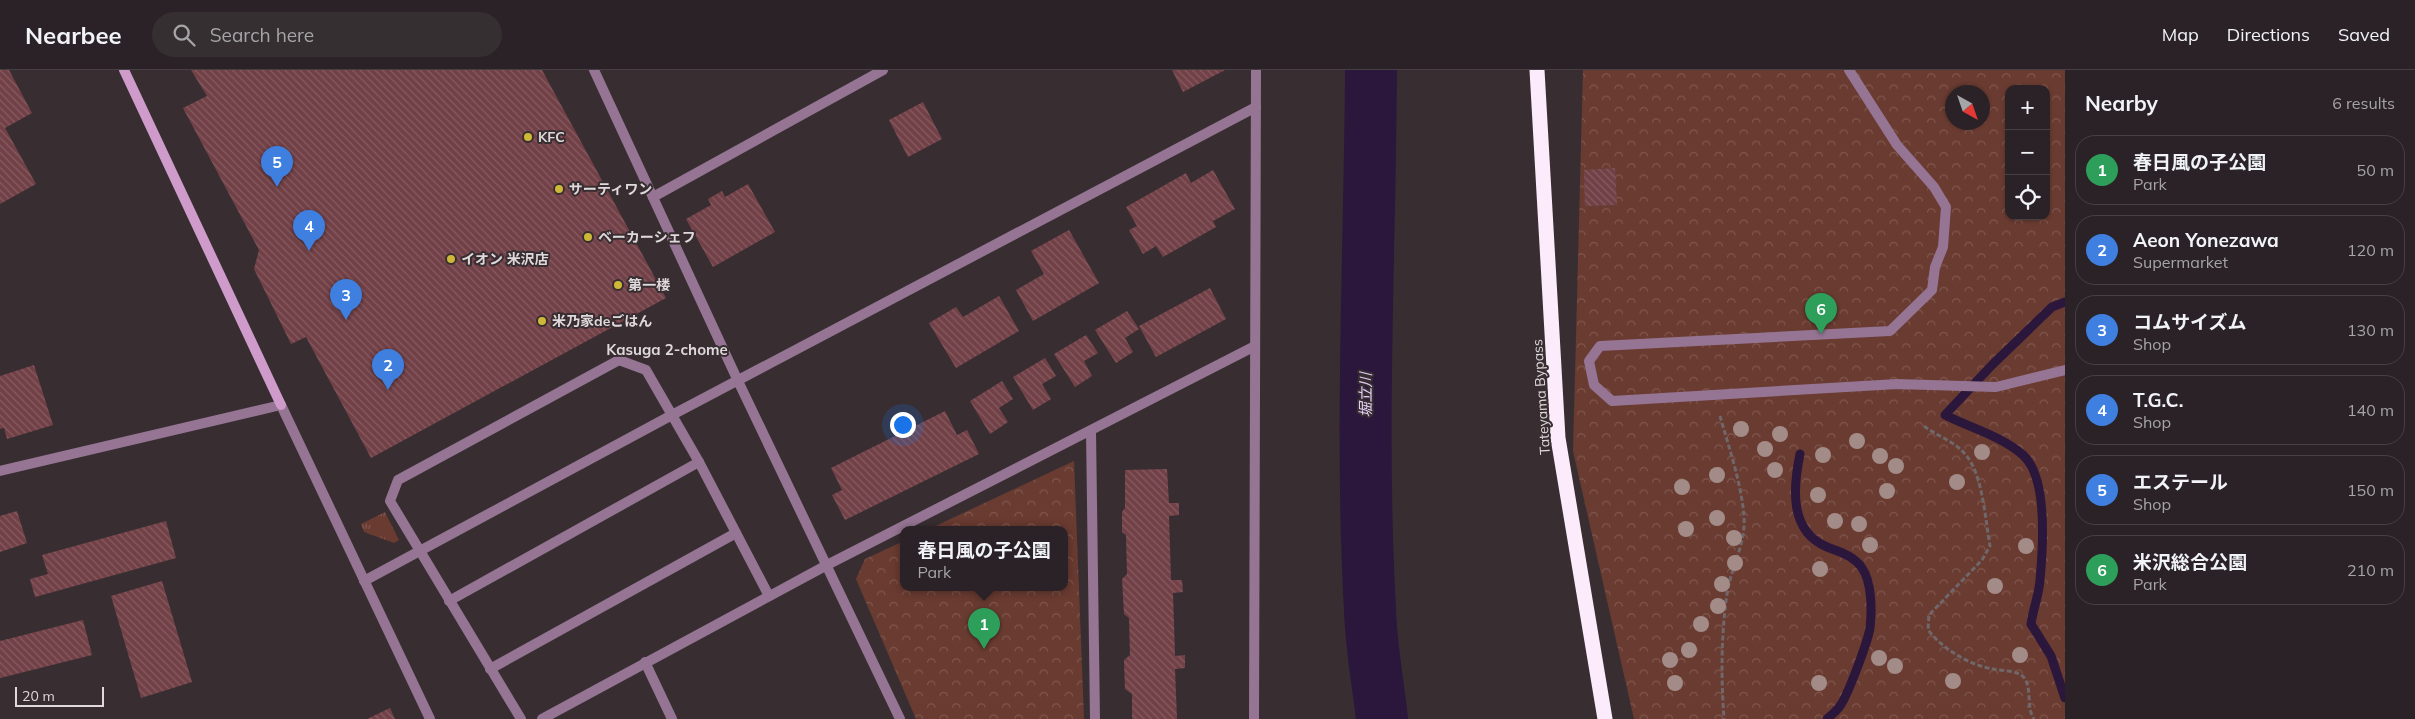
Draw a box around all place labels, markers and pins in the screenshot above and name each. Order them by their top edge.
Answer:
place label: KFC [538,128,565,146]
marker: KFC [522,131,534,143]
pin: 5 [261,146,293,187]
place label: サーティワン [569,180,652,198]
marker: サーティワン [553,183,565,195]
pin: 4 [293,210,325,251]
place label: ベーカーシェフ [598,228,696,246]
marker: ベーカーシェフ [582,231,594,243]
place label: イオン 米沢店 [461,250,549,268]
marker: イオン 米沢店 [445,253,457,265]
place label: 第一楼 [628,276,671,294]
pin: 3 [330,279,362,320]
marker: 第一楼 [612,279,624,291]
pin: 6 [1805,293,1837,334]
place label: 米乃家deごはん [552,312,652,330]
marker: 米乃家deごはん [536,315,548,327]
pin: 2 [372,349,404,390]
pin: 1 [968,608,1000,649]

